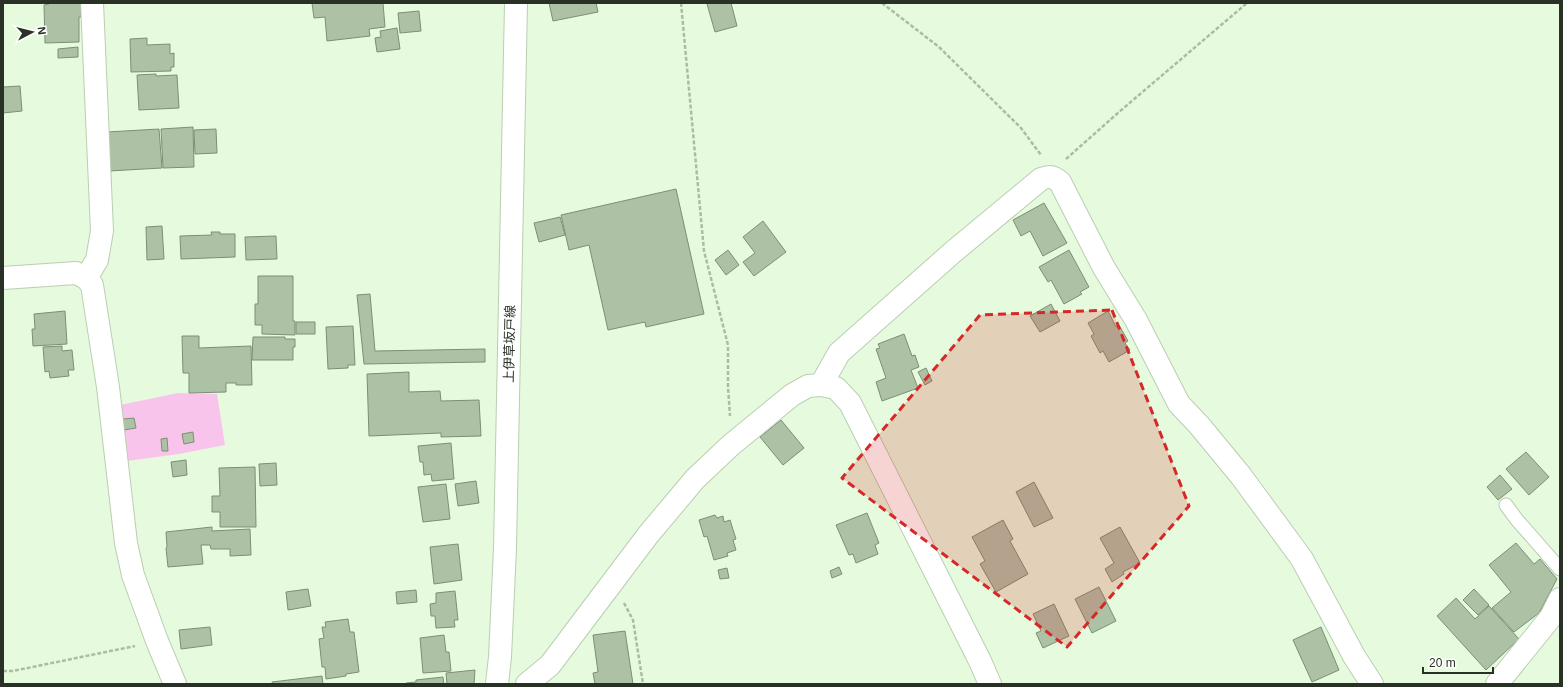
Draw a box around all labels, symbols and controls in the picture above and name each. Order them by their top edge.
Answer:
north arrow [12,12,52,52]
text: N [35,26,48,36]
street label: 上伊草坂戸線 [501,305,518,383]
scale bar [1423,649,1493,675]
text: 20 m [1429,656,1456,670]

